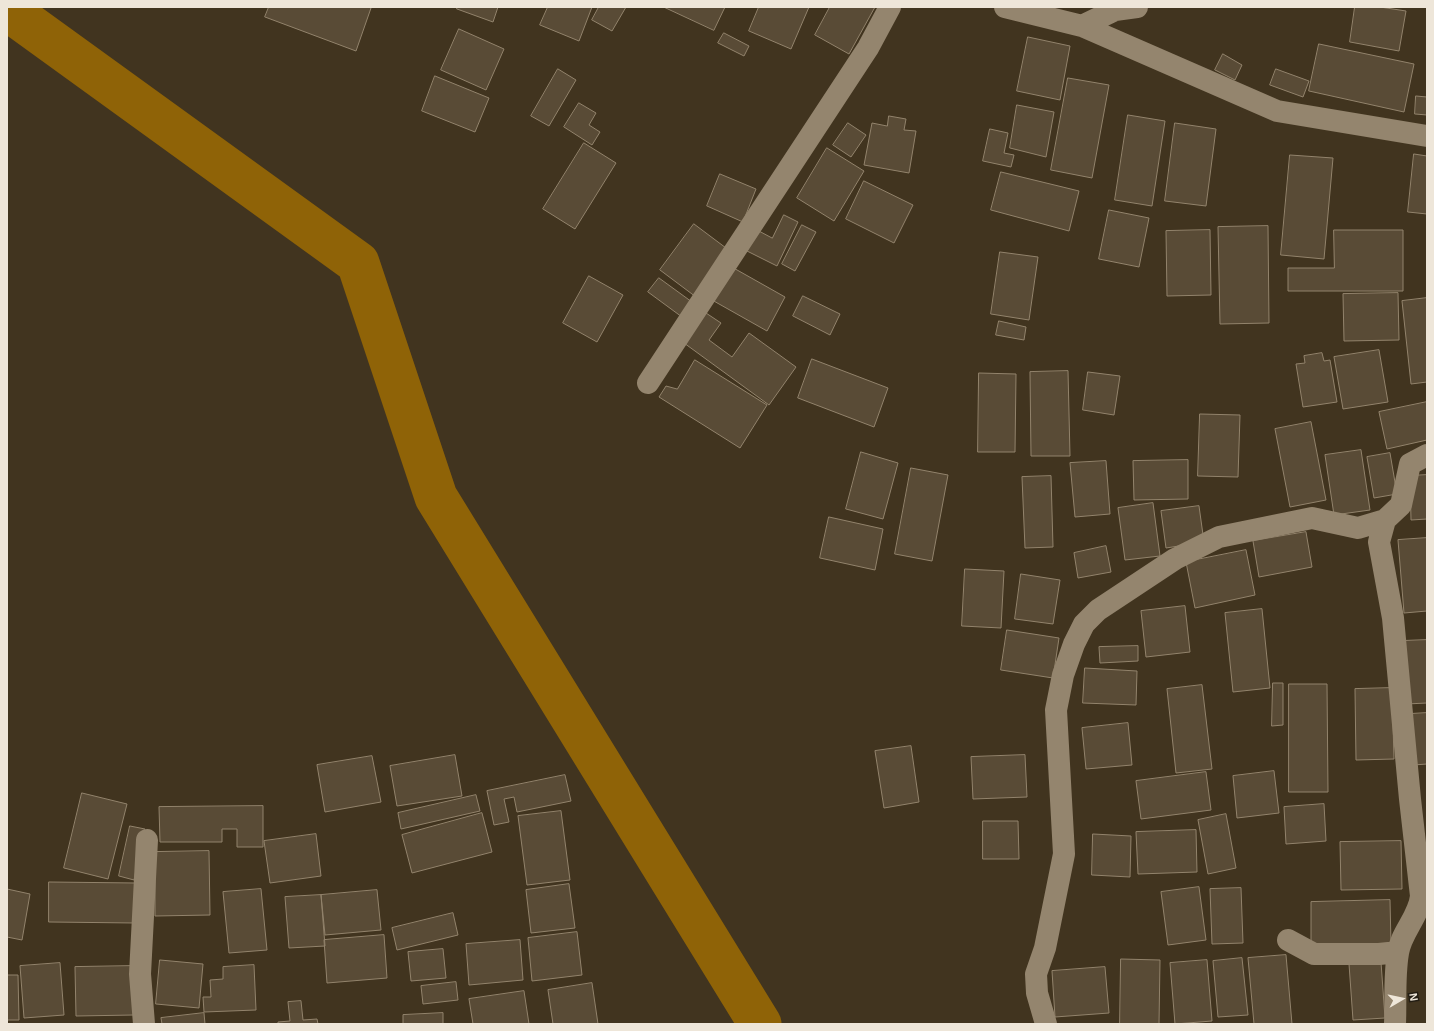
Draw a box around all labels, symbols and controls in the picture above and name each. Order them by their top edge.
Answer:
north arrow [1382,979,1422,1019]
text: N [1407,992,1420,1002]

